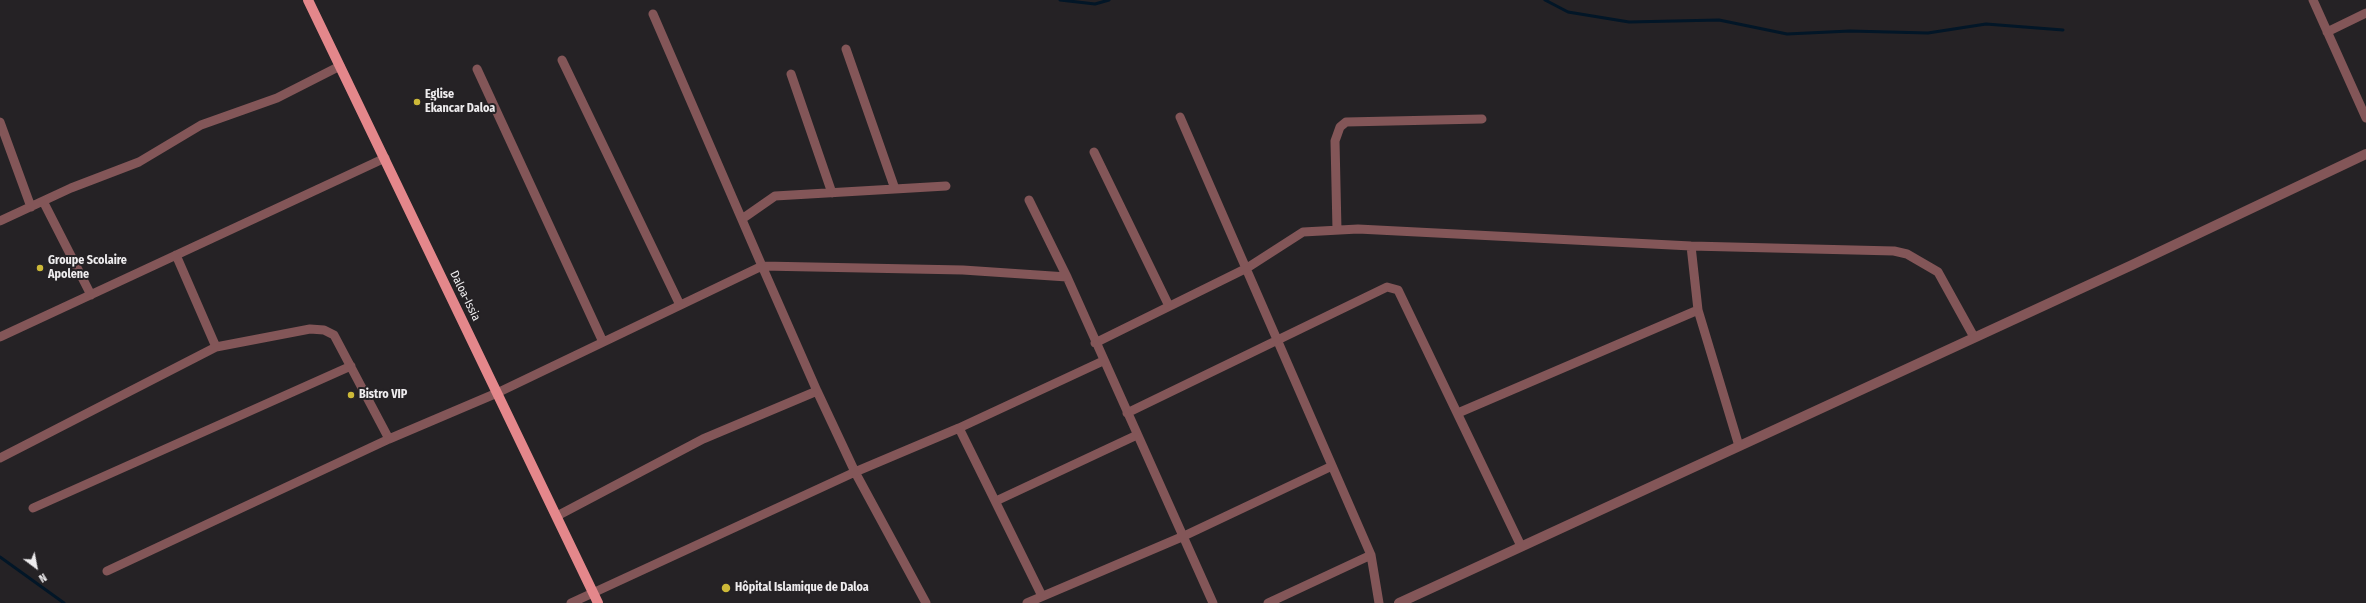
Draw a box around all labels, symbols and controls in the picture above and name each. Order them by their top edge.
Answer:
place label: Eglise Ekancar Daloa [425,88,495,116]
marker: Eglise Ekancar Daloa [412,97,422,107]
place label: Groupe Scolaire Apolene [48,254,127,282]
marker: Groupe Scolaire Apolene [35,263,45,273]
street label: Daloa-Issia [447,268,483,324]
place label: Bistro VIP [359,388,407,402]
marker: Bistro VIP [346,390,356,400]
north arrow [16,547,56,587]
text: N [36,570,49,585]
place label: Hôpital Islamique de Daloa [735,581,869,595]
marker: Hôpital Islamique de Daloa [720,582,732,594]

